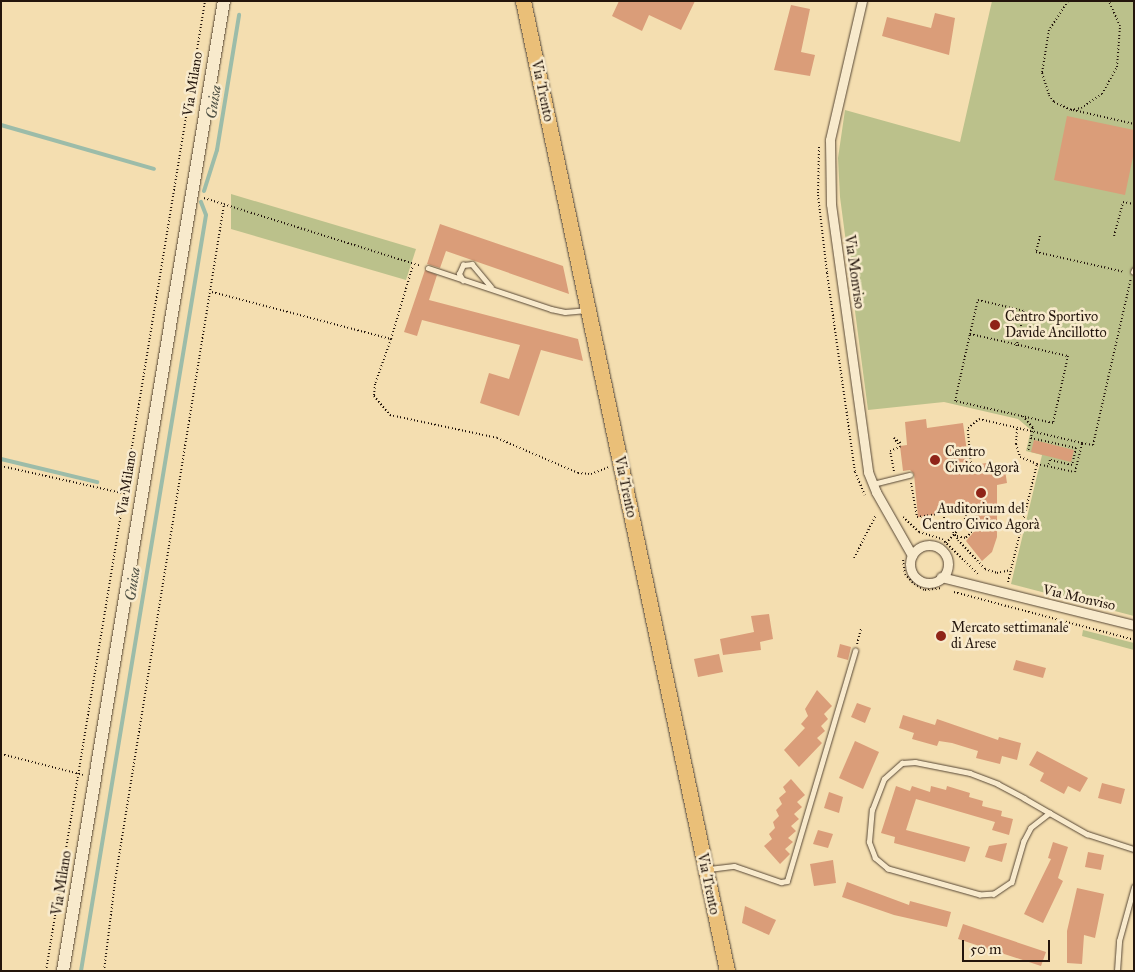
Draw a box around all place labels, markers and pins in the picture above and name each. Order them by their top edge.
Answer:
place label: Centro Sportivo Davide Ancillotto [1005,309,1107,342]
marker: Centro Sportivo Davide Ancillotto [989,319,1001,331]
place label: Centro Civico Agorà [945,444,1019,477]
marker: Centro Civico Agorà [929,454,941,466]
marker: Auditorium del Centro Civico Agorà [975,487,987,499]
place label: Auditorium del Centro Civico Agorà [922,501,1040,534]
place label: Mercato settimanale di Arese [951,620,1069,652]
marker: Mercato settimanale di Arese [935,630,947,642]

